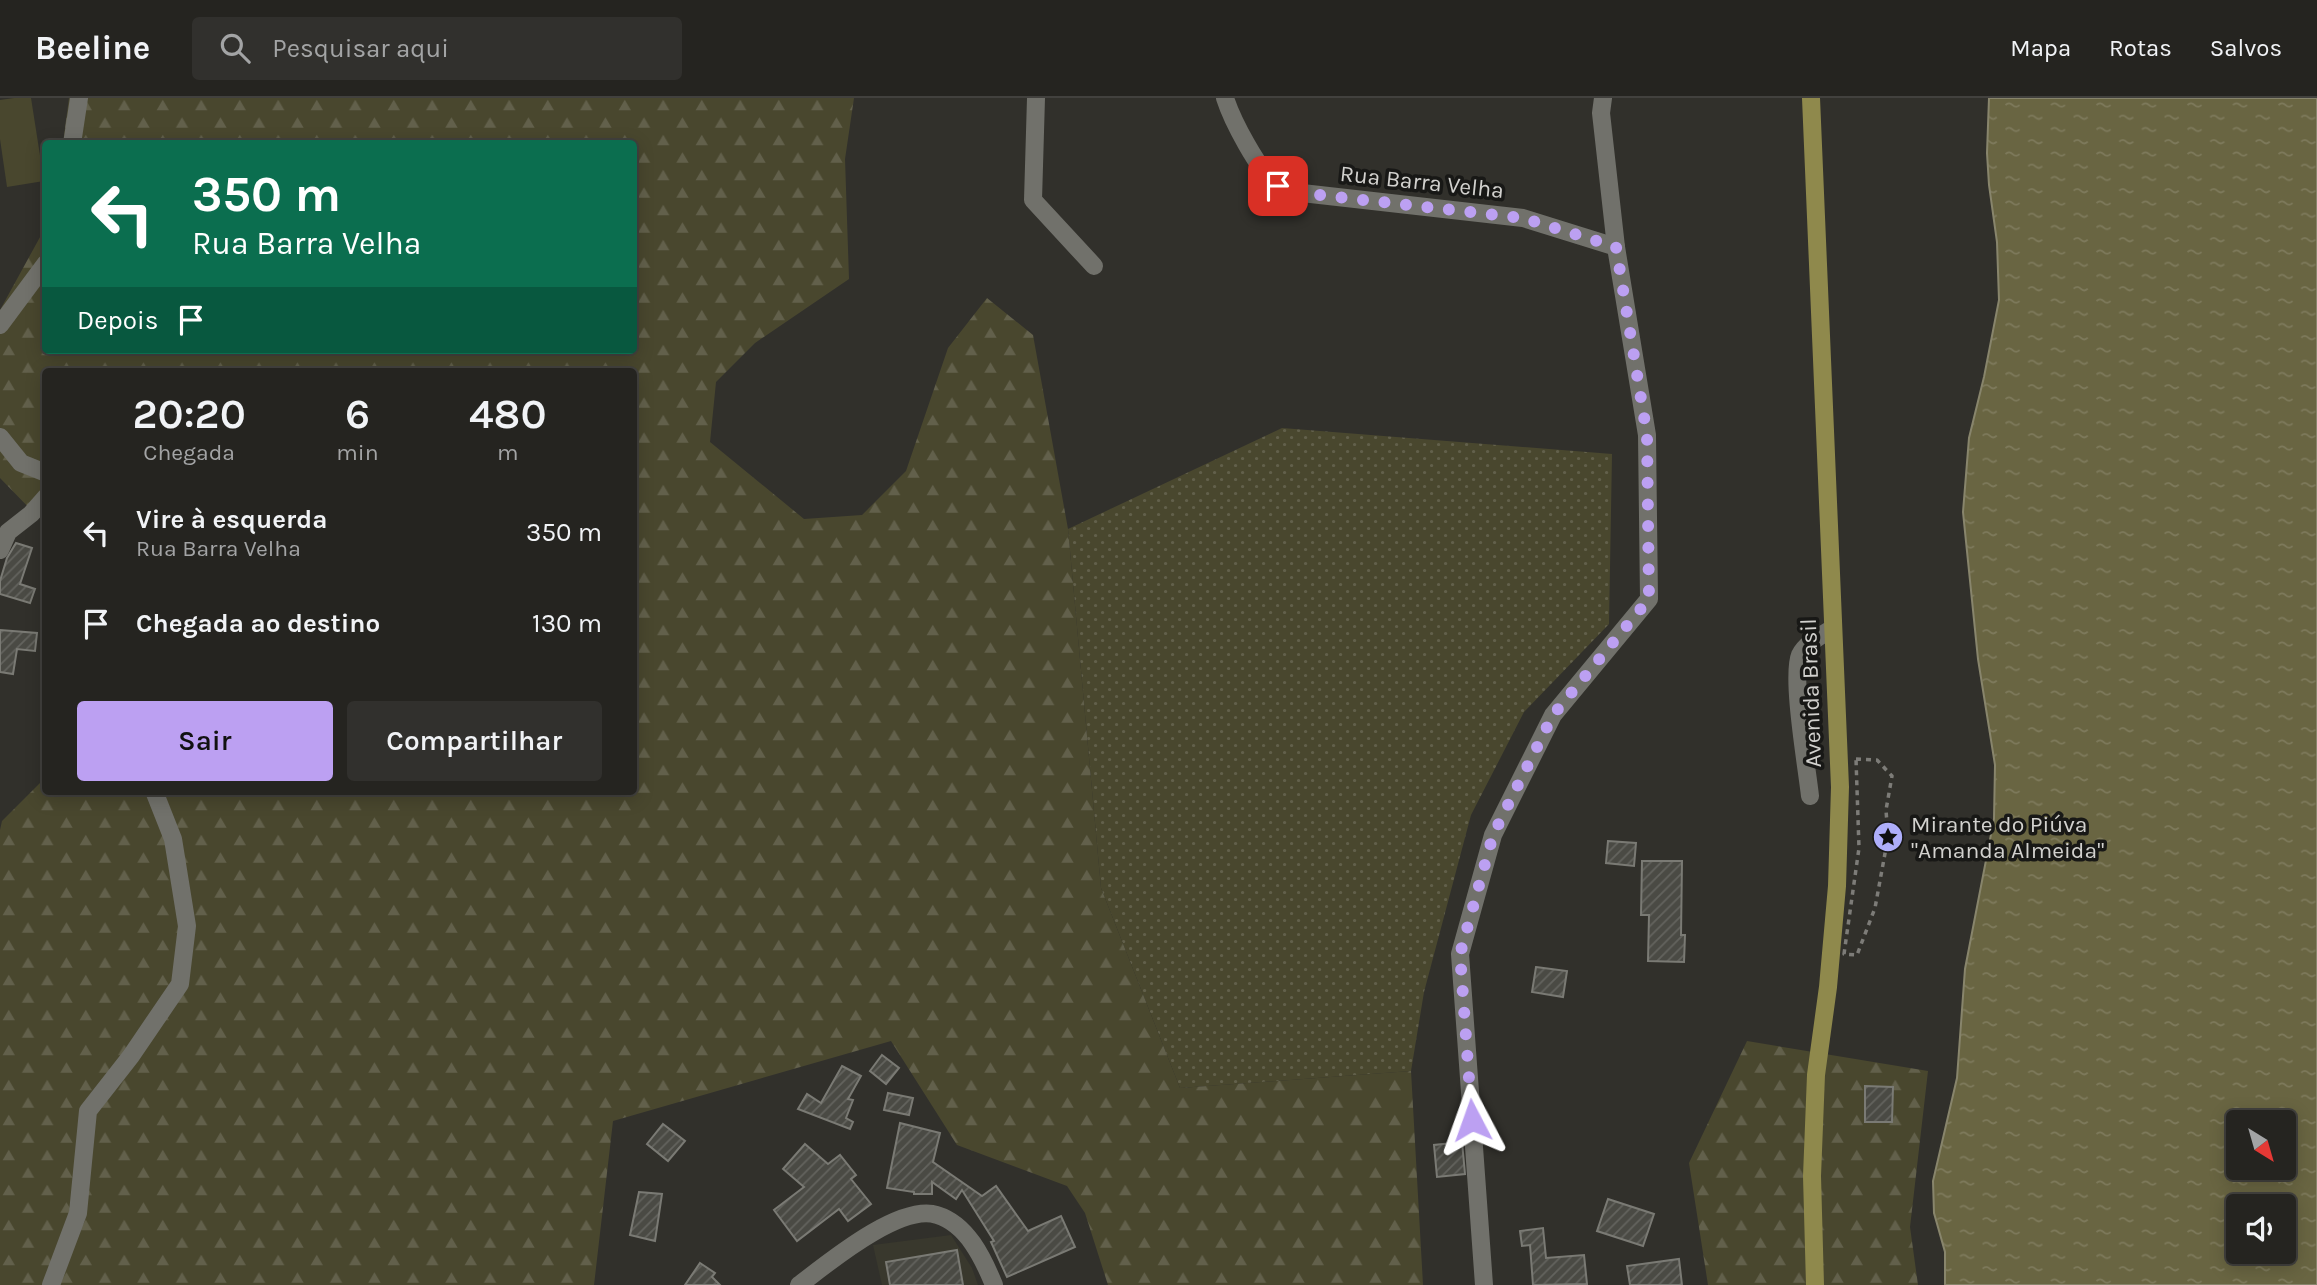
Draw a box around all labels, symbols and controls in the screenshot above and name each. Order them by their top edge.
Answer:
search box [192,17,682,80]
text: Beeline [35,29,150,67]
icon: search [216,29,254,67]
text: Pesquisar aqui [272,33,449,64]
text: Mapa [2010,34,2071,62]
text: Rotas [2109,34,2172,62]
text: Salvos [2210,34,2282,62]
pin [1248,156,1308,216]
street label: Rua Barra Velha [1339,160,1505,204]
text: 350 m [192,166,341,223]
icon: arrive [1259,167,1297,205]
icon: left [77,168,168,259]
text: Rua Barra Velha [192,225,421,262]
icon: arrive [172,301,210,339]
text: Depois [77,305,158,336]
text: 20:20 [132,389,246,439]
text: 6 [345,389,370,439]
text: 480 [469,389,547,439]
text: Chegada [143,439,235,466]
text: min [336,439,379,466]
text: m [497,439,519,466]
text: Vire à esquerda [136,504,327,535]
icon: left [77,514,115,552]
text: 350 m [526,517,602,548]
text: Rua Barra Velha [136,535,301,562]
icon: arrive [77,605,115,643]
text: Chegada ao destino [136,608,380,639]
text: 130 m [532,608,602,639]
street label: Avenida Brasil [1795,618,1827,768]
button: Sair [77,701,333,781]
button: Compartilhar [347,701,602,781]
place label: Mirante do Piúva "Amanda Almeida" [1911,811,2104,864]
place icon: Mirante do Piúva "Amanda Almeida" [1871,820,1905,854]
position arrow [1435,1083,1509,1157]
north arrow [2226,1110,2296,1180]
map controls [2226,1110,2296,1264]
button: sound [2226,1194,2296,1264]

